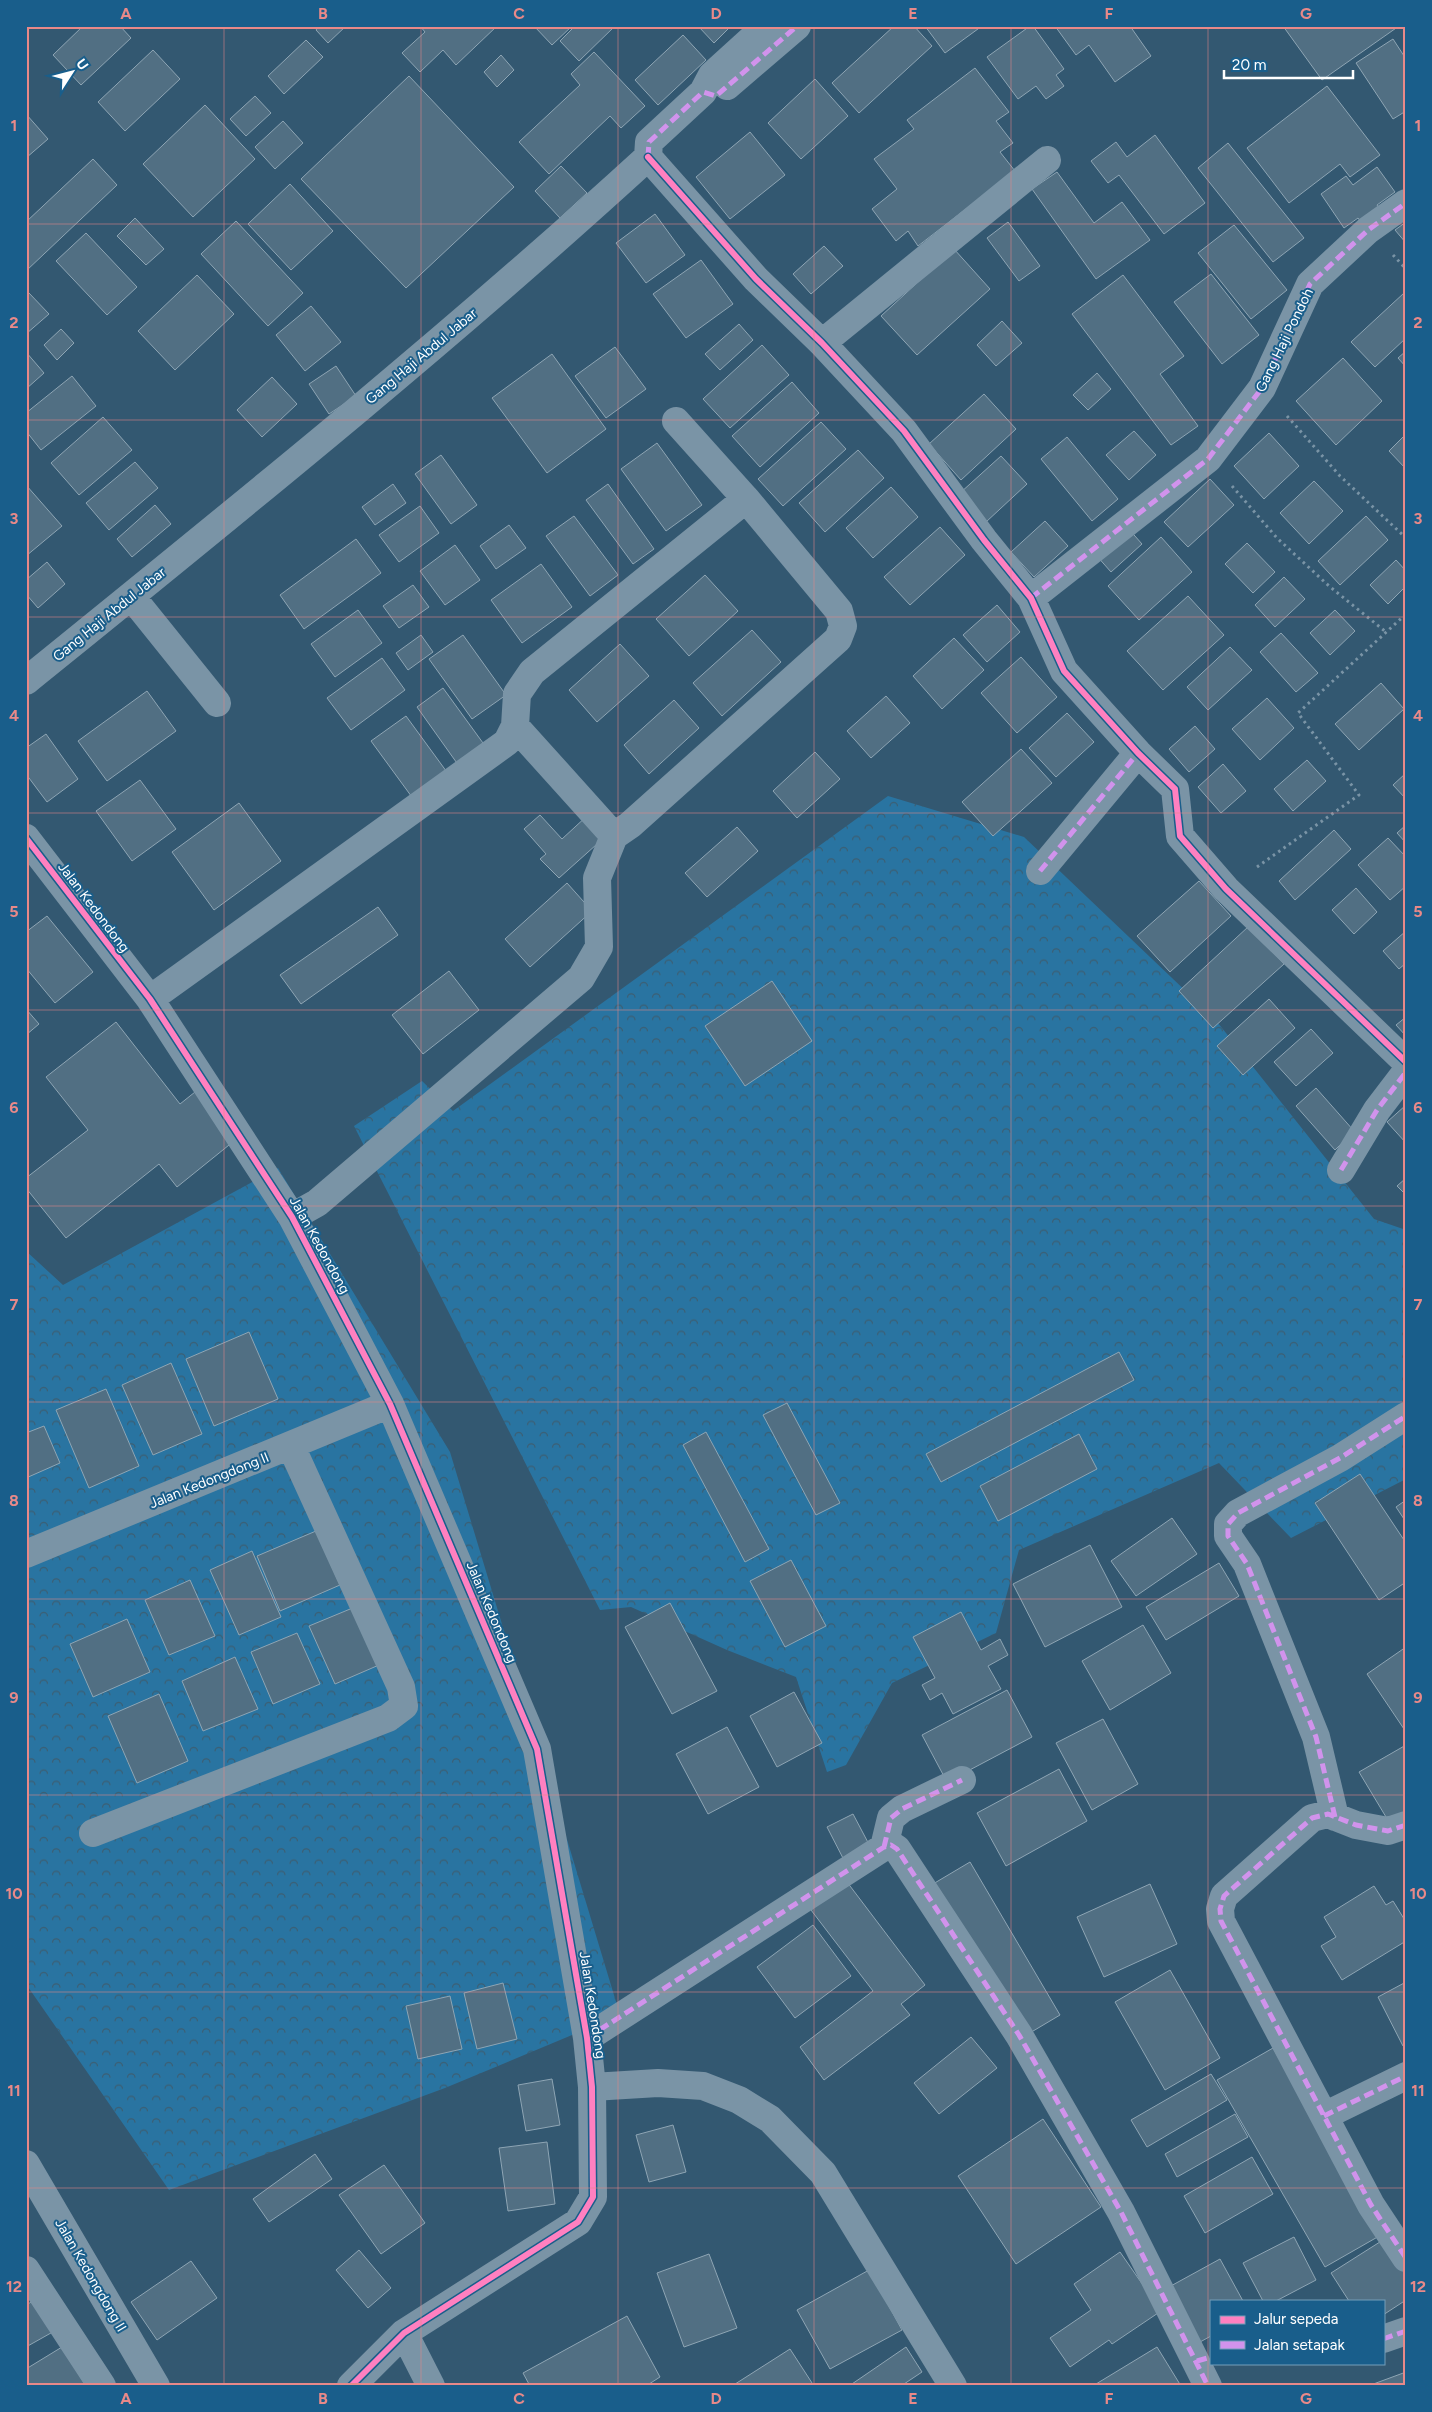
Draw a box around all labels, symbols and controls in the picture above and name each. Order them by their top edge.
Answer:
text: A [120,4,132,23]
text: B [318,4,328,23]
text: C [513,4,525,23]
text: D [710,4,722,23]
text: E [908,4,918,23]
text: F [1105,4,1114,23]
text: G [1300,4,1312,23]
north arrow [48,48,98,98]
scale bar [1224,48,1353,80]
text: U [72,56,92,74]
text: 20 m [1232,56,1266,74]
text: 1 [11,116,17,135]
text: 1 [1415,116,1421,135]
street label: Gang Haji Pondoh [1252,285,1317,395]
street label: Gang Haji Abdul Jabar [362,305,481,408]
text: 2 [9,313,19,332]
text: 2 [1413,313,1423,332]
text: 3 [10,509,19,528]
text: 3 [1414,509,1423,528]
street label: Gang Haji Abdul Jabar [50,564,169,665]
text: 4 [9,706,19,725]
text: 4 [1413,706,1423,725]
street label: Jalan Kedondong [54,859,133,956]
text: 5 [9,902,19,921]
text: 5 [1413,902,1423,921]
text: 6 [9,1098,19,1117]
text: 6 [1413,1098,1423,1117]
street label: Jalan Kedondong [286,1194,353,1297]
text: 7 [10,1295,19,1314]
text: 7 [1414,1295,1423,1314]
street label: Jalan Kedongdong II [147,1449,272,1512]
text: 8 [9,1491,19,1510]
text: 8 [1413,1491,1423,1510]
street label: Jalan Kedondong [463,1559,521,1665]
text: 9 [9,1688,19,1707]
text: 9 [1413,1688,1423,1707]
text: 10 [5,1884,23,1903]
text: 10 [1409,1884,1427,1903]
street label: Jalan Kedondong [576,1950,609,2060]
text: 11 [7,2081,21,2100]
text: 11 [1411,2081,1425,2100]
street label: Jalan Kedongdong II [51,2216,130,2335]
text: 12 [6,2277,22,2296]
text: 12 [1410,2277,1426,2296]
legend [1210,2300,1384,2364]
text: Jalur sepeda [1254,2310,1339,2328]
text: Jalan setapak [1254,2336,1345,2354]
text: A [120,2389,132,2408]
text: B [318,2389,328,2408]
text: C [513,2389,525,2408]
text: D [710,2389,722,2408]
text: E [908,2389,918,2408]
text: F [1105,2389,1114,2408]
text: G [1300,2389,1312,2408]

